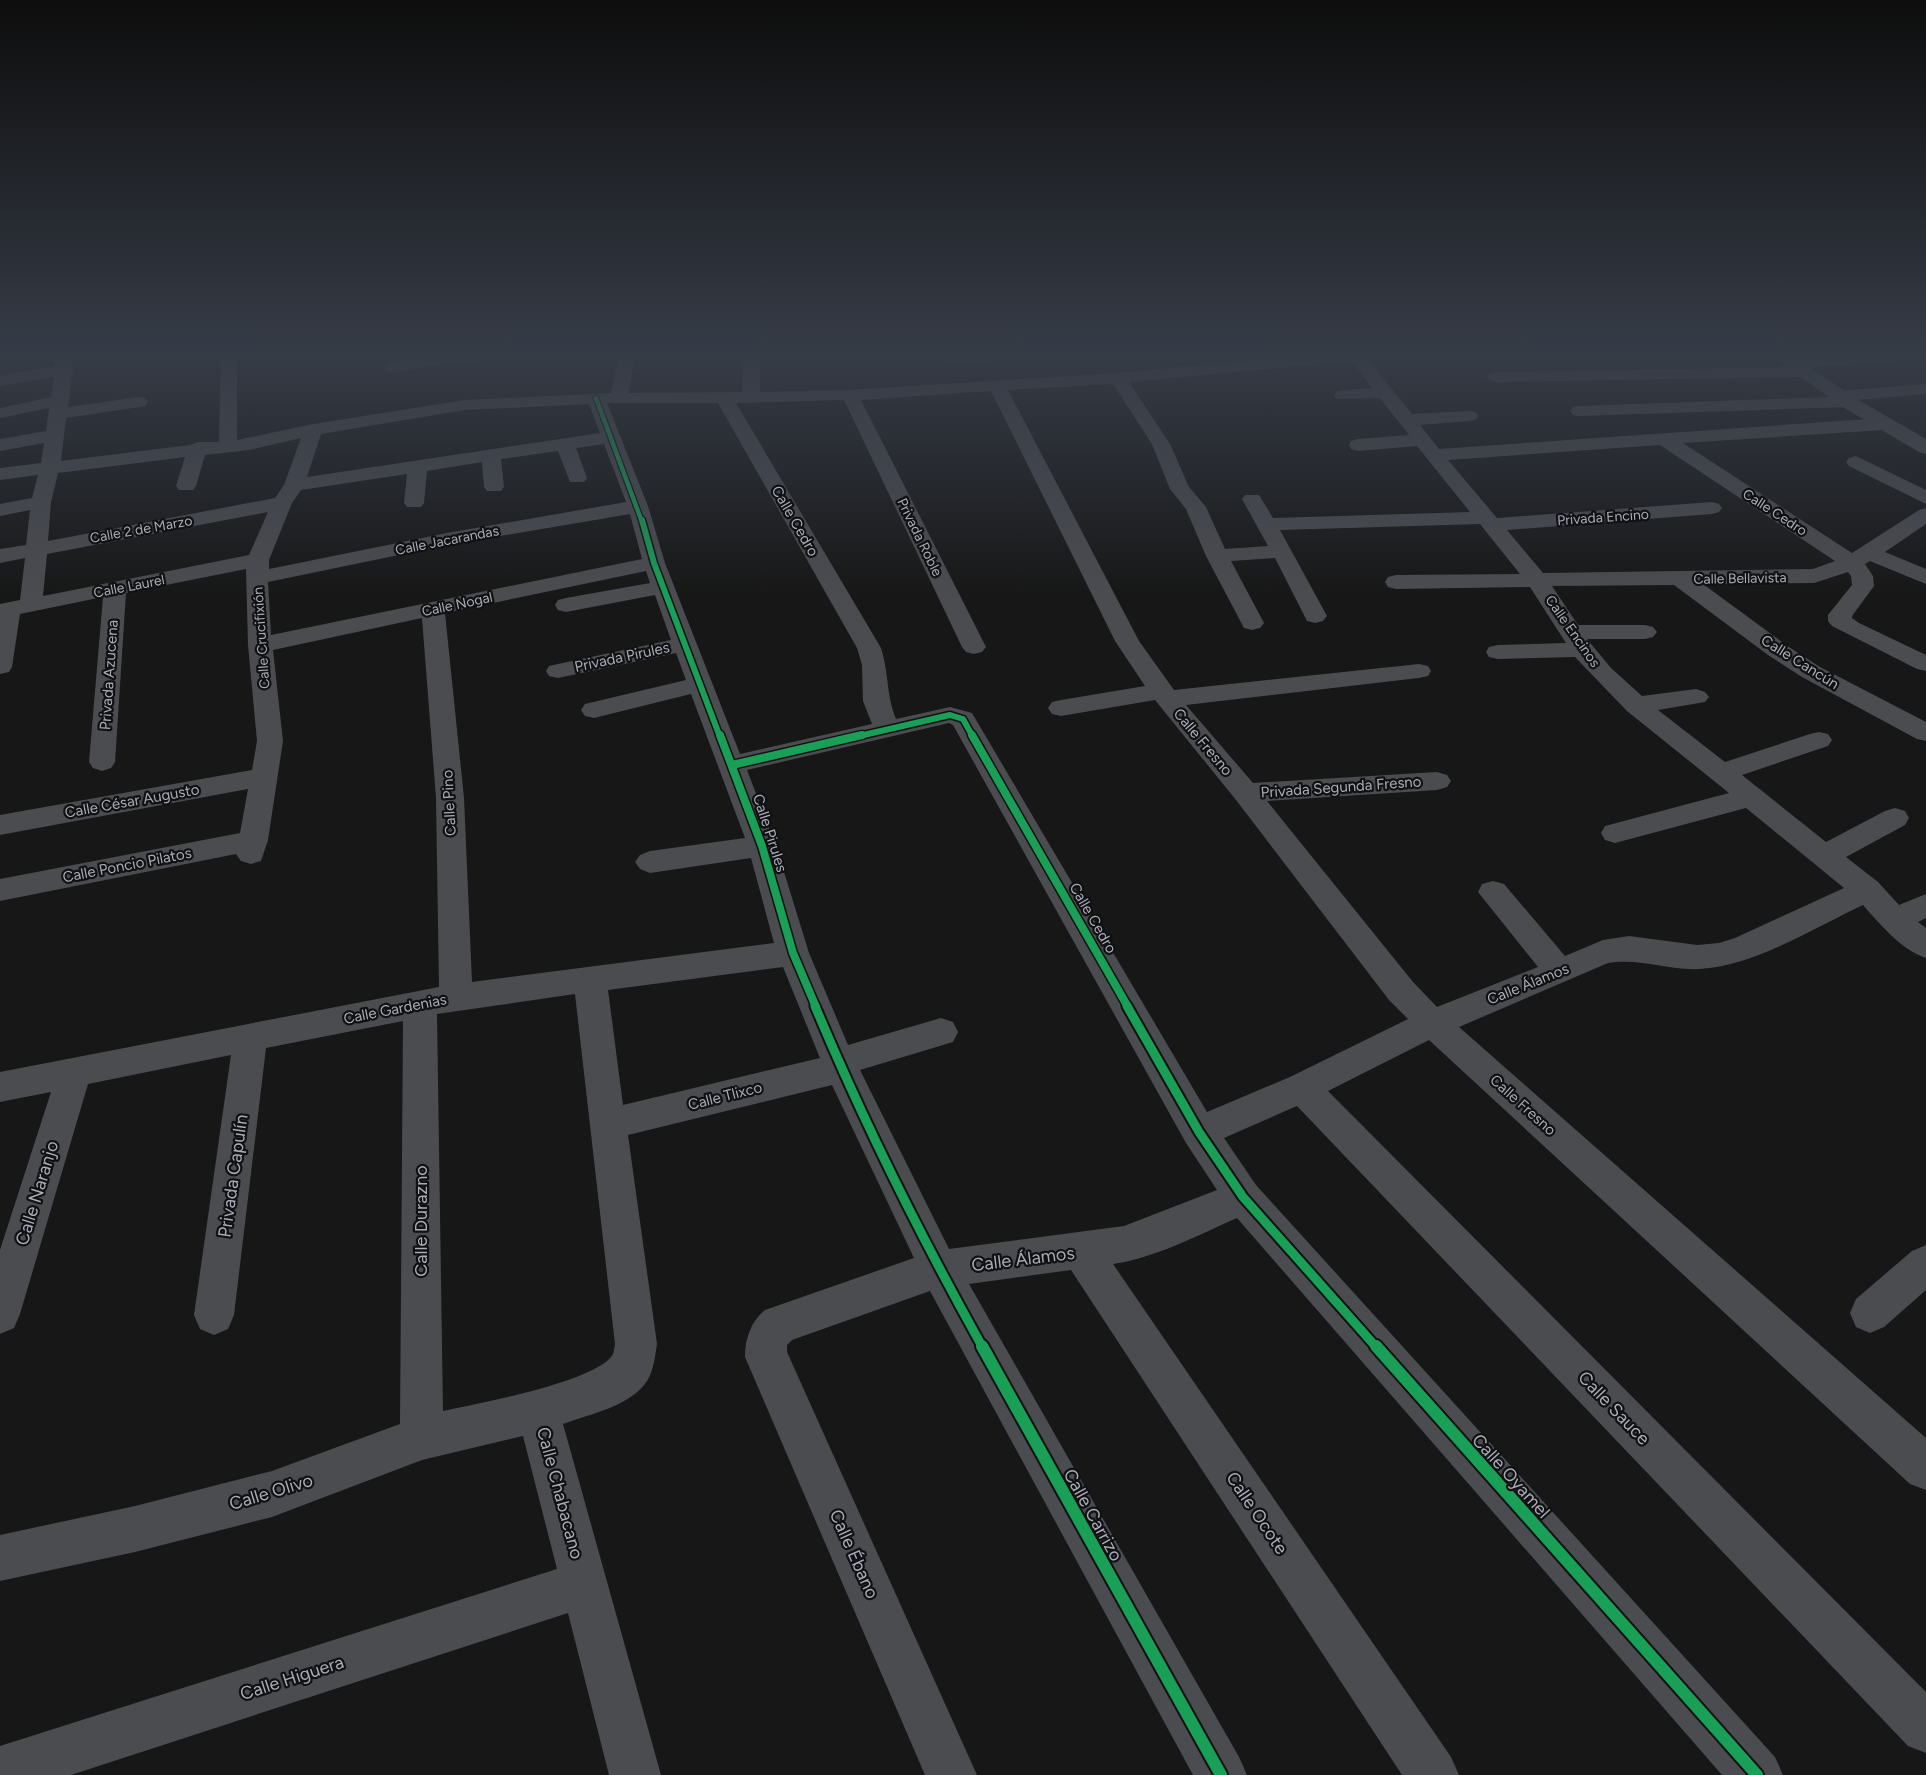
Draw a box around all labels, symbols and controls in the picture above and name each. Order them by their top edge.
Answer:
street label: Calle Cedro [768,482,823,560]
street label: Calle Cedro [1739,485,1810,540]
street label: Privada Roble [893,495,946,579]
street label: Privada Encino [1557,506,1649,529]
street label: Calle 2 de Marzo [89,512,194,547]
street label: Calle Jacarandas [394,522,500,559]
street label: Calle Bellavista [1693,569,1787,588]
street label: Calle Laurel [92,571,166,602]
street label: Calle Crucifixión [249,586,274,690]
street label: Calle Nogal [420,589,494,620]
street label: Calle Encinos [1542,592,1604,671]
street label: Privada Azucena [96,619,122,731]
street label: Calle Cancún [1758,631,1842,693]
street label: Privada Pirules [573,638,671,676]
street label: Calle Fresno [1170,705,1237,780]
street label: Calle Pino [438,769,460,837]
street label: Privada Segunda Fresno [1260,772,1422,802]
street label: Calle César Augusto [63,780,201,822]
street label: Calle Pirules [749,792,791,874]
street label: Calle Poncio Pilatos [61,844,193,886]
street label: Calle Cedro [1066,879,1121,957]
street label: Calle Álamos [1485,959,1571,1009]
street label: Calle Gardenias [342,990,448,1028]
street label: Calle Fresno [1486,1071,1560,1139]
street label: Calle Tlixco [686,1078,764,1114]
street label: Privada Capulín [213,1113,253,1239]
street label: Calle Naranjo [11,1138,63,1248]
street label: Calle Durazno [410,1165,432,1277]
street label: Calle Álamos [970,1242,1076,1276]
street label: Calle Sauce [1573,1366,1655,1450]
street label: Calle Chabacano [532,1425,588,1561]
street label: Calle Oyamel [1467,1429,1555,1523]
street label: Calle Carrizo [1059,1465,1127,1565]
street label: Calle Ocote [1221,1467,1293,1559]
street label: Calle Olivo [227,1469,315,1515]
street label: Calle Ébano [825,1506,883,1602]
street label: Calle Higuera [237,1651,347,1705]

